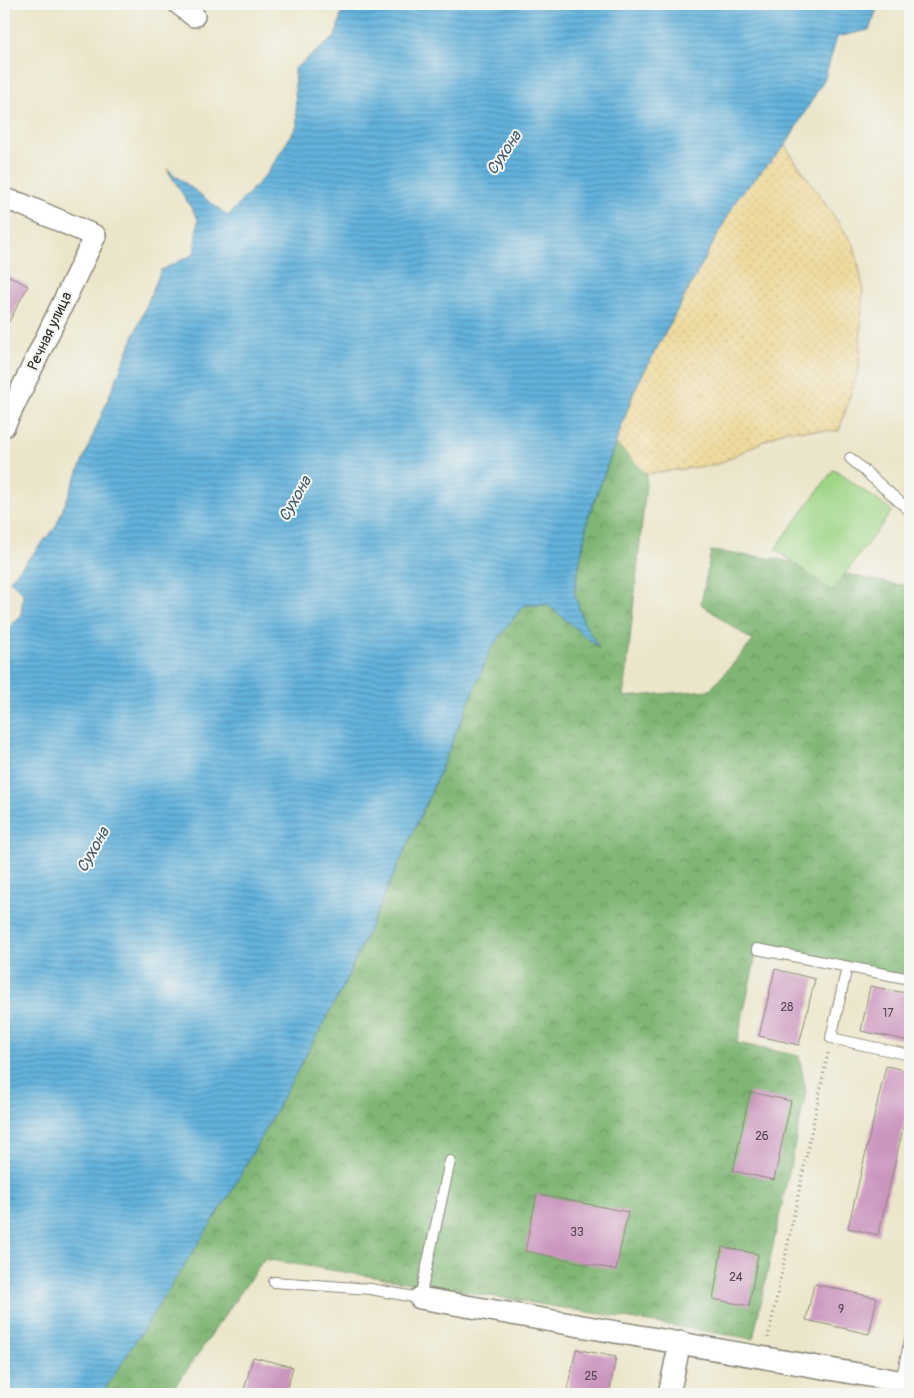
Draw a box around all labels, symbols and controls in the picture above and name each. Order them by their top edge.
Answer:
water label: Сухона [482,126,527,179]
street label: Речная улица [24,289,76,373]
water label: Сухона [274,472,317,525]
water label: Сухона [72,823,115,876]
house number: 28 [781,1000,793,1015]
house number: 17 [882,1006,894,1021]
house number: 26 [755,1129,769,1144]
house number: 33 [570,1225,584,1240]
house number: 24 [729,1270,743,1285]
house number: 9 [838,1302,844,1317]
house number: 25 [584,1369,598,1384]

